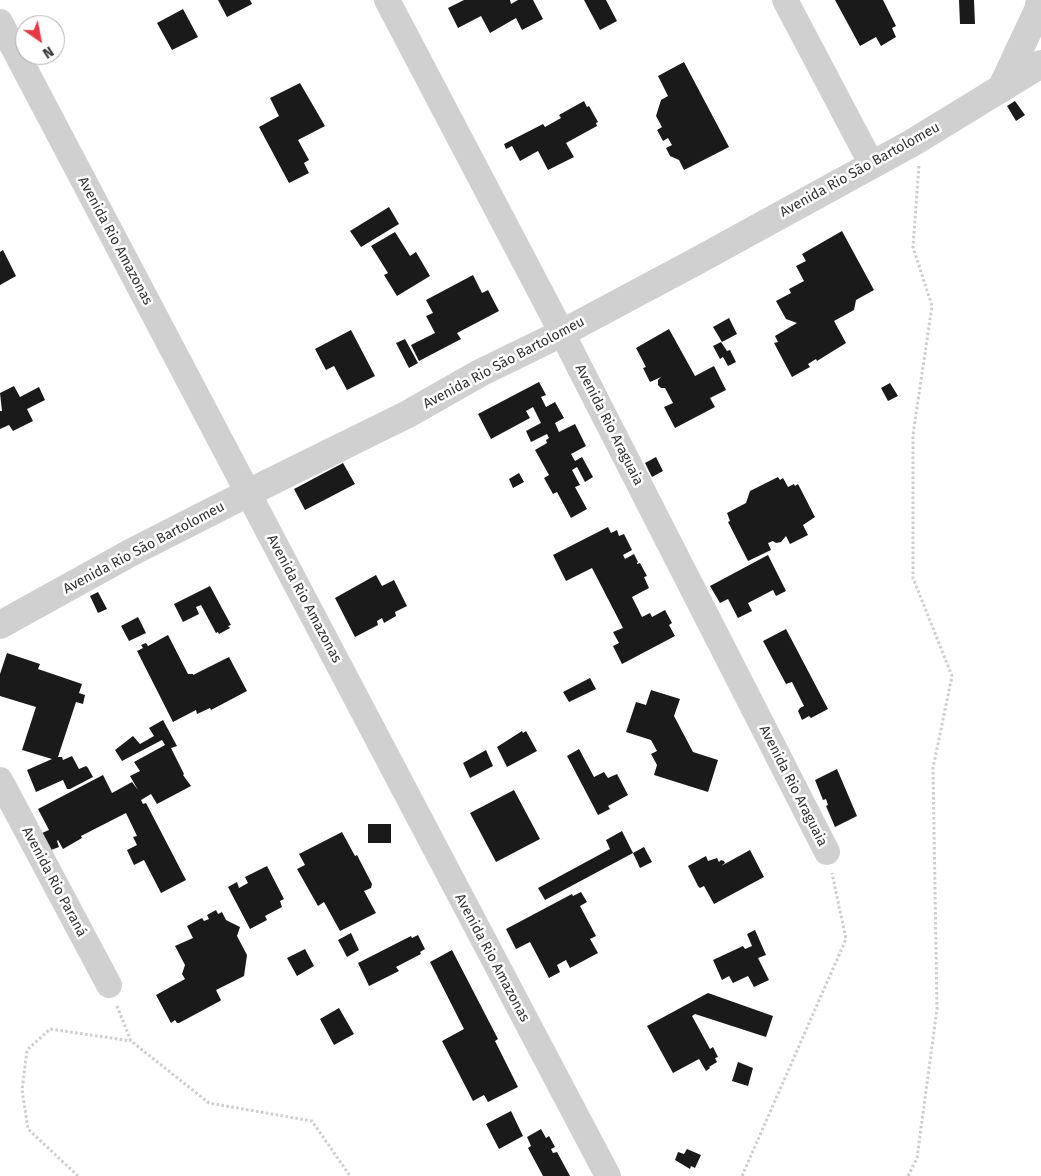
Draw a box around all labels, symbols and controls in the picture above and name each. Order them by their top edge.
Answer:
north arrow [15,15,65,65]
text: N [39,42,56,62]
street label: Avenida Rio São Bartolomeu [777,119,943,221]
street label: Avenida Rio Amazonas [74,174,156,308]
street label: Avenida Rio São Bartolomeu [420,313,588,413]
street label: Avenida Rio Araguaia [571,362,647,488]
street label: Avenida Rio São Bartolomeu [60,498,228,598]
street label: Avenida Rio Amazonas [263,532,345,666]
street label: Avenida Rio Araguaia [755,723,831,849]
street label: Avenida Rio Paraná [18,824,90,940]
street label: Avenida Rio Amazonas [451,891,533,1025]

